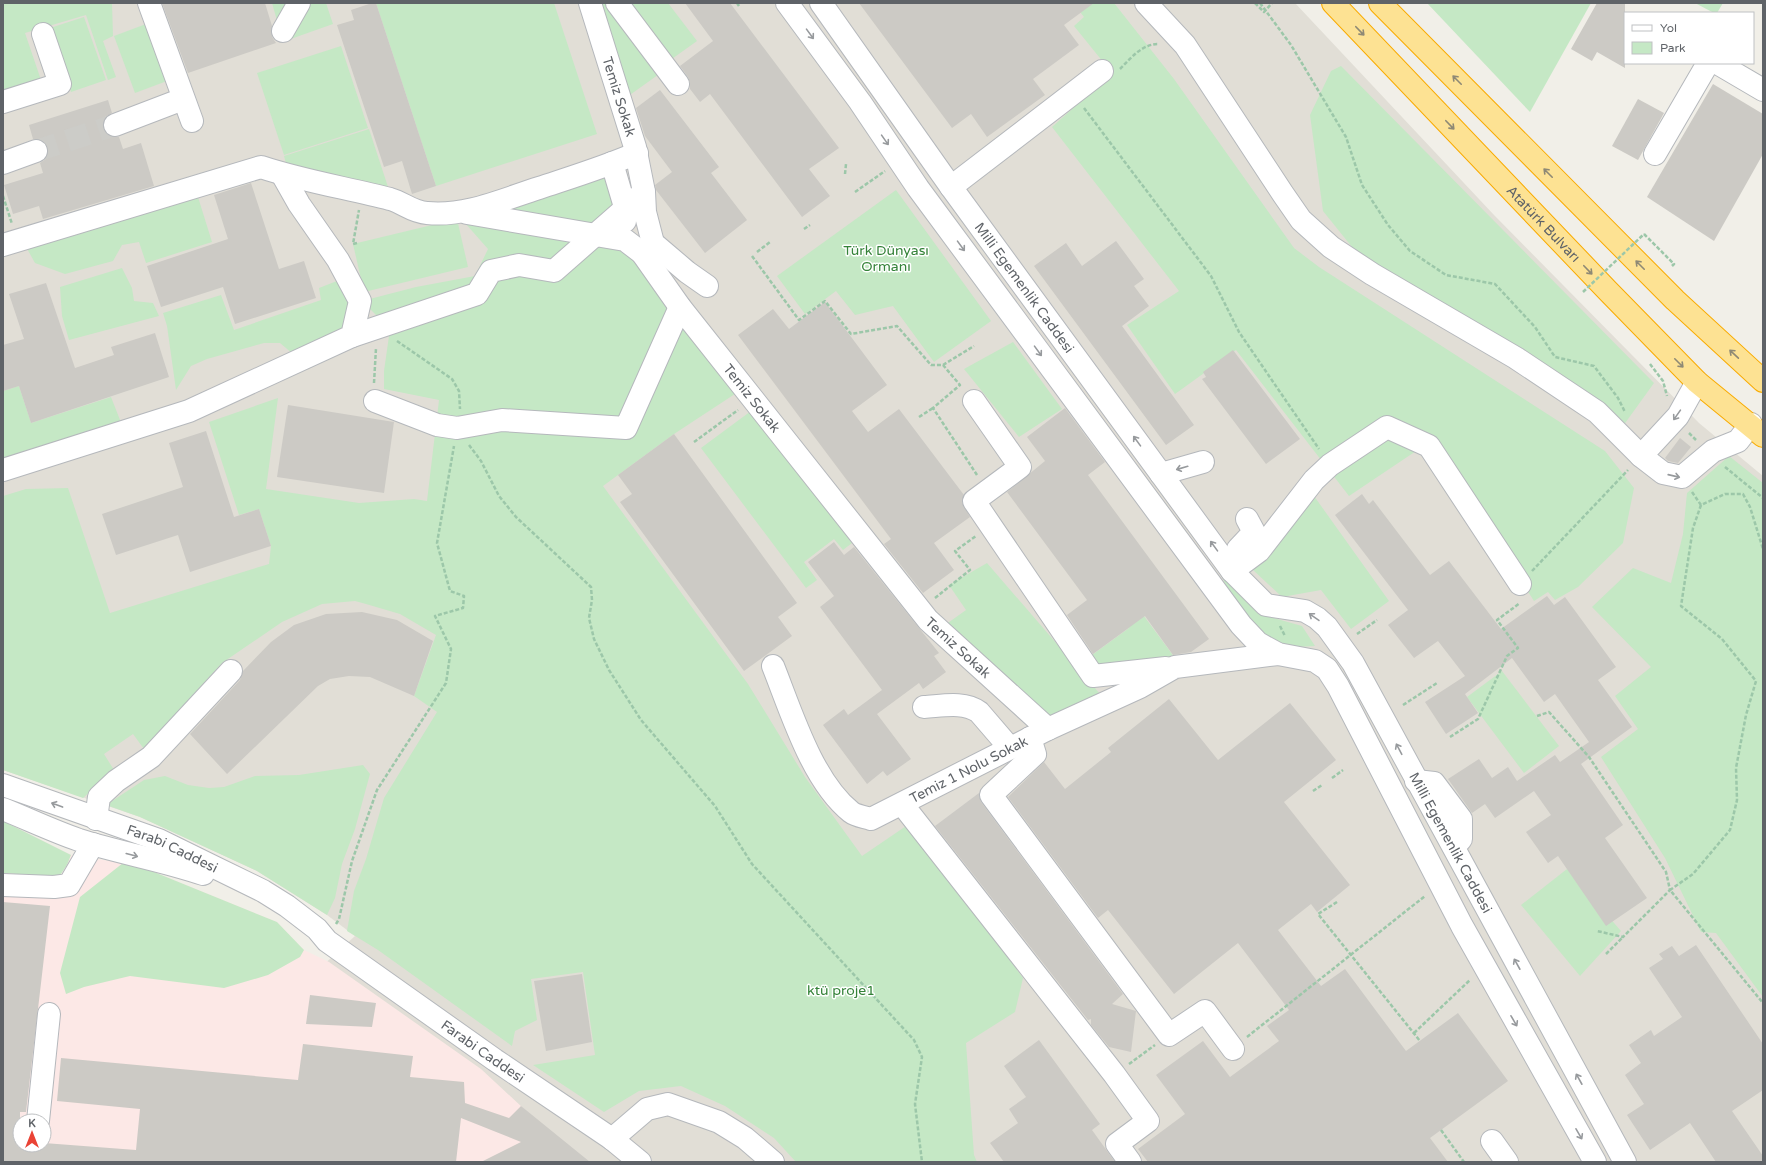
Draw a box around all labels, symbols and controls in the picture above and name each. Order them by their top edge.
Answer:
legend [1624,12,1754,64]
text: Yol [1660,21,1677,35]
one-way arrow [1355,26,1365,36]
one-way arrow [806,29,814,40]
text: Park [1660,41,1686,55]
street label: Temiz Sokak [599,55,640,139]
one-way arrow [1452,75,1462,85]
one-way arrow [1445,120,1454,130]
one-way arrow [881,135,889,146]
one-way arrow [1543,168,1553,177]
street label: Atatürk Bulvarı [1503,182,1584,265]
street label: Milli Egemenlik Caddesi [971,219,1078,356]
one-way arrow [957,241,965,252]
park label: Türk Dünyası Ormanı [843,242,929,275]
one-way arrow [1635,260,1645,270]
one-way arrow [1583,265,1593,275]
one-way arrow [1034,345,1042,356]
one-way arrow [1729,349,1739,359]
one-way arrow [1674,358,1684,368]
street label: Temiz Sokak [720,360,785,436]
one-way arrow [1673,410,1681,421]
one-way arrow [1133,436,1141,447]
one-way arrow [1176,465,1189,472]
one-way arrow [1667,472,1680,480]
one-way arrow [1210,541,1218,552]
street label: Temiz Sokak [922,613,995,682]
one-way arrow [1309,613,1320,621]
street label: Temiz 1 Nolu Sokak [907,732,1031,807]
one-way arrow [1395,743,1403,755]
street label: Milli Egemenlik Caddesi [1406,769,1496,916]
one-way arrow [52,800,64,808]
street label: Farabi Caddesi [125,821,221,876]
one-way arrow [125,852,138,859]
one-way arrow [1513,958,1521,970]
park label: ktü proje1 [807,982,875,999]
one-way arrow [1511,1015,1519,1027]
street label: Farabi Caddesi [438,1016,528,1086]
one-way arrow [1575,1073,1583,1085]
north arrow [12,1113,52,1153]
text: K [28,1117,36,1130]
one-way arrow [1575,1128,1583,1140]

